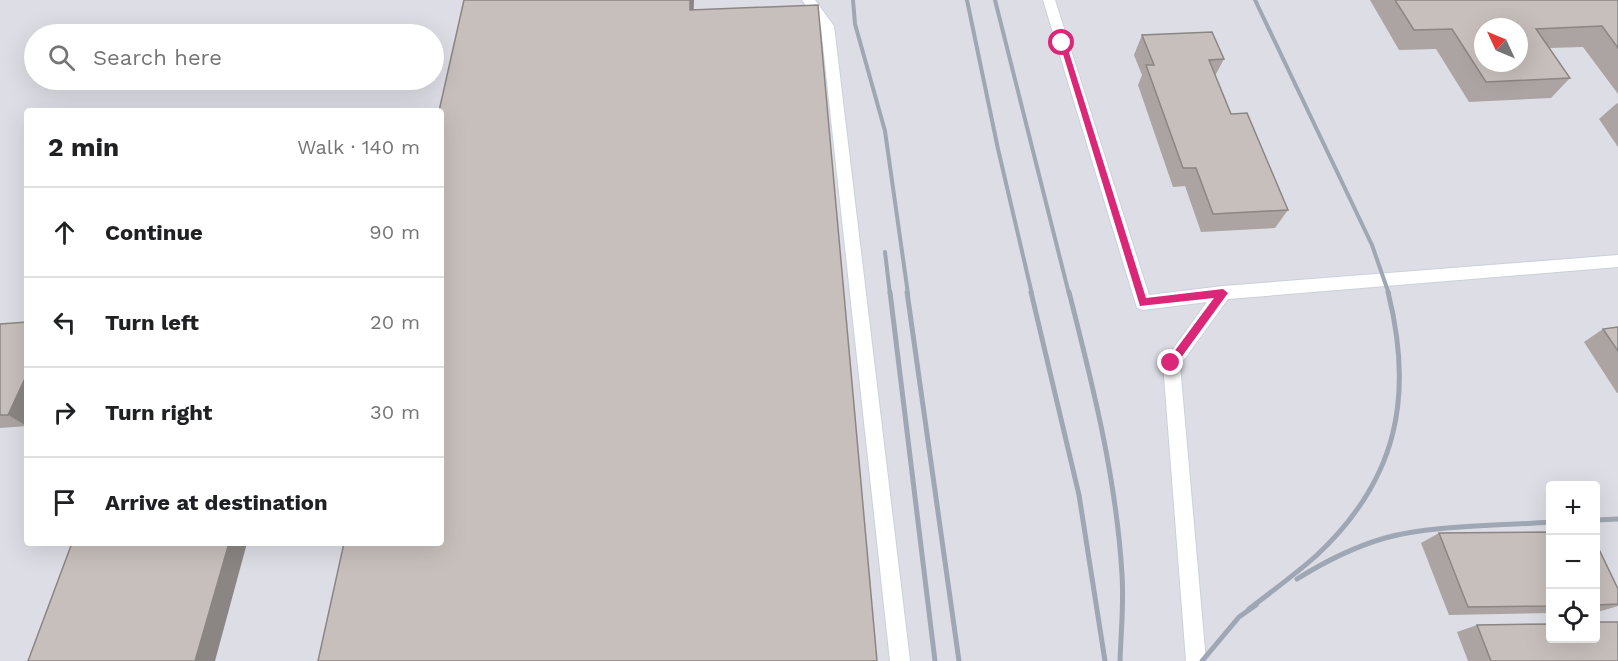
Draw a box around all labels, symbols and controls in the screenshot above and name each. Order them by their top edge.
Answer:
north arrow [1474,18,1528,72]
search box [24,24,444,90]
route start [1048,29,1074,55]
icon: search [45,41,78,74]
text: Search here [93,45,222,70]
text: 2 min [48,132,119,162]
text: Walk · 140 m [297,135,420,159]
icon: ahead [48,216,81,249]
text: Continue [105,220,203,245]
text: 90 m [369,220,420,244]
icon: left [48,306,81,339]
text: Turn left [105,310,199,335]
text: 20 m [370,310,420,334]
route end [1157,349,1183,375]
icon: right [48,396,81,429]
text: Turn right [105,400,212,425]
text: 30 m [370,400,420,424]
map controls [1546,481,1600,643]
button: + [1546,481,1600,535]
icon: arrive [48,486,81,519]
text: Arrive at destination [105,490,328,515]
button: − [1546,535,1600,589]
button: locate [1546,589,1600,643]

